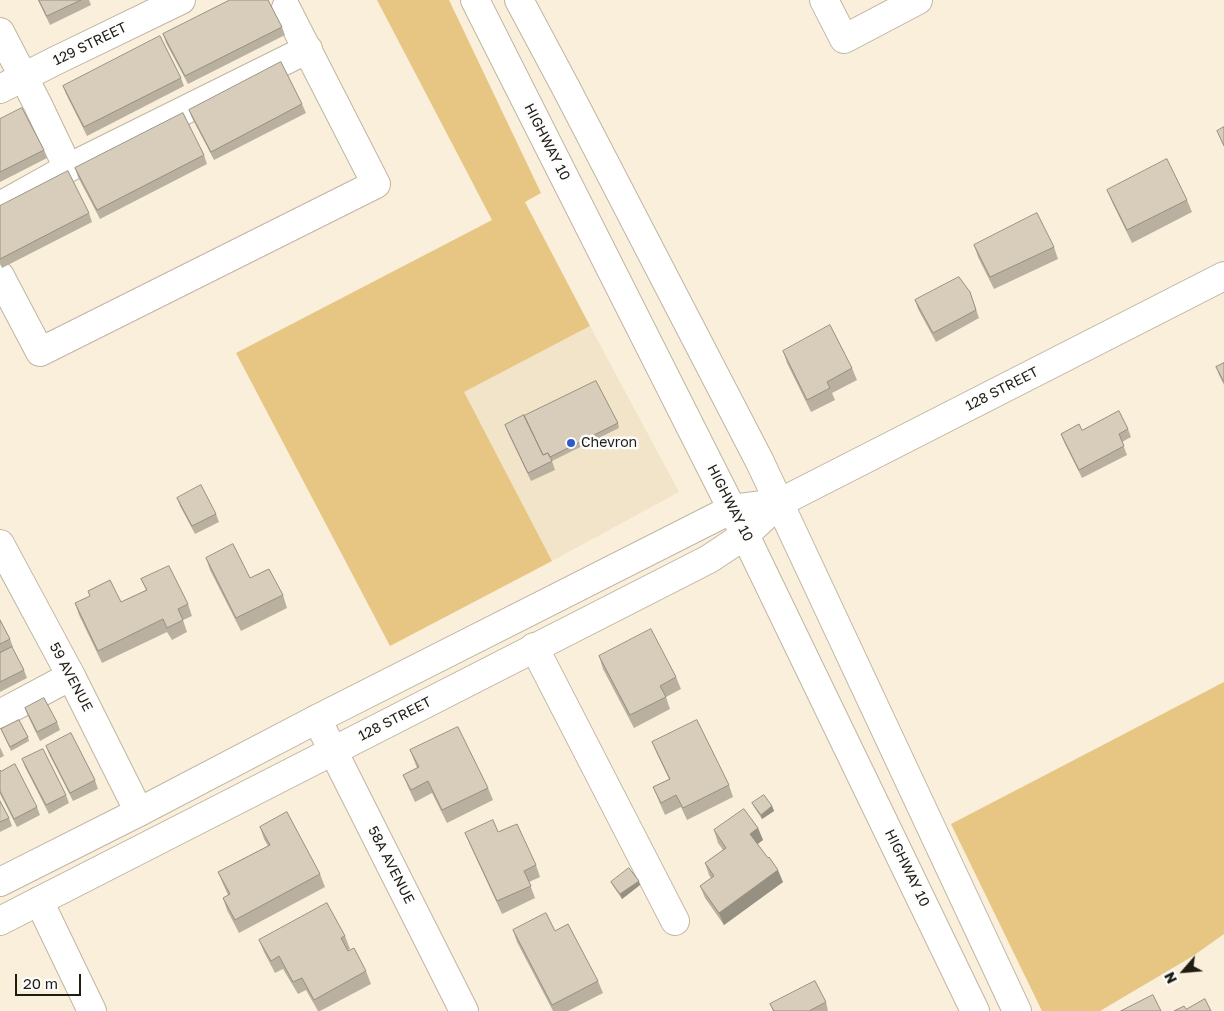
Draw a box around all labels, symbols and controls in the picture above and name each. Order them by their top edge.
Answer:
street label: 129 STREET [50,19,130,69]
street label: HIGHWAY 10 [520,101,574,183]
street label: 128 STREET [963,363,1041,415]
place label: Chevron [581,435,637,451]
marker: Chevron [565,437,577,449]
street label: HIGHWAY 10 [703,462,757,544]
street label: 59 AVENUE [46,640,96,714]
street label: 128 STREET [356,693,434,745]
street label: 58A AVENUE [364,823,418,907]
street label: HIGHWAY 10 [881,827,933,909]
north arrow [1159,946,1209,996]
scale bar [18,964,84,996]
text: N [1160,969,1180,987]
text: 20 m [23,974,58,992]

